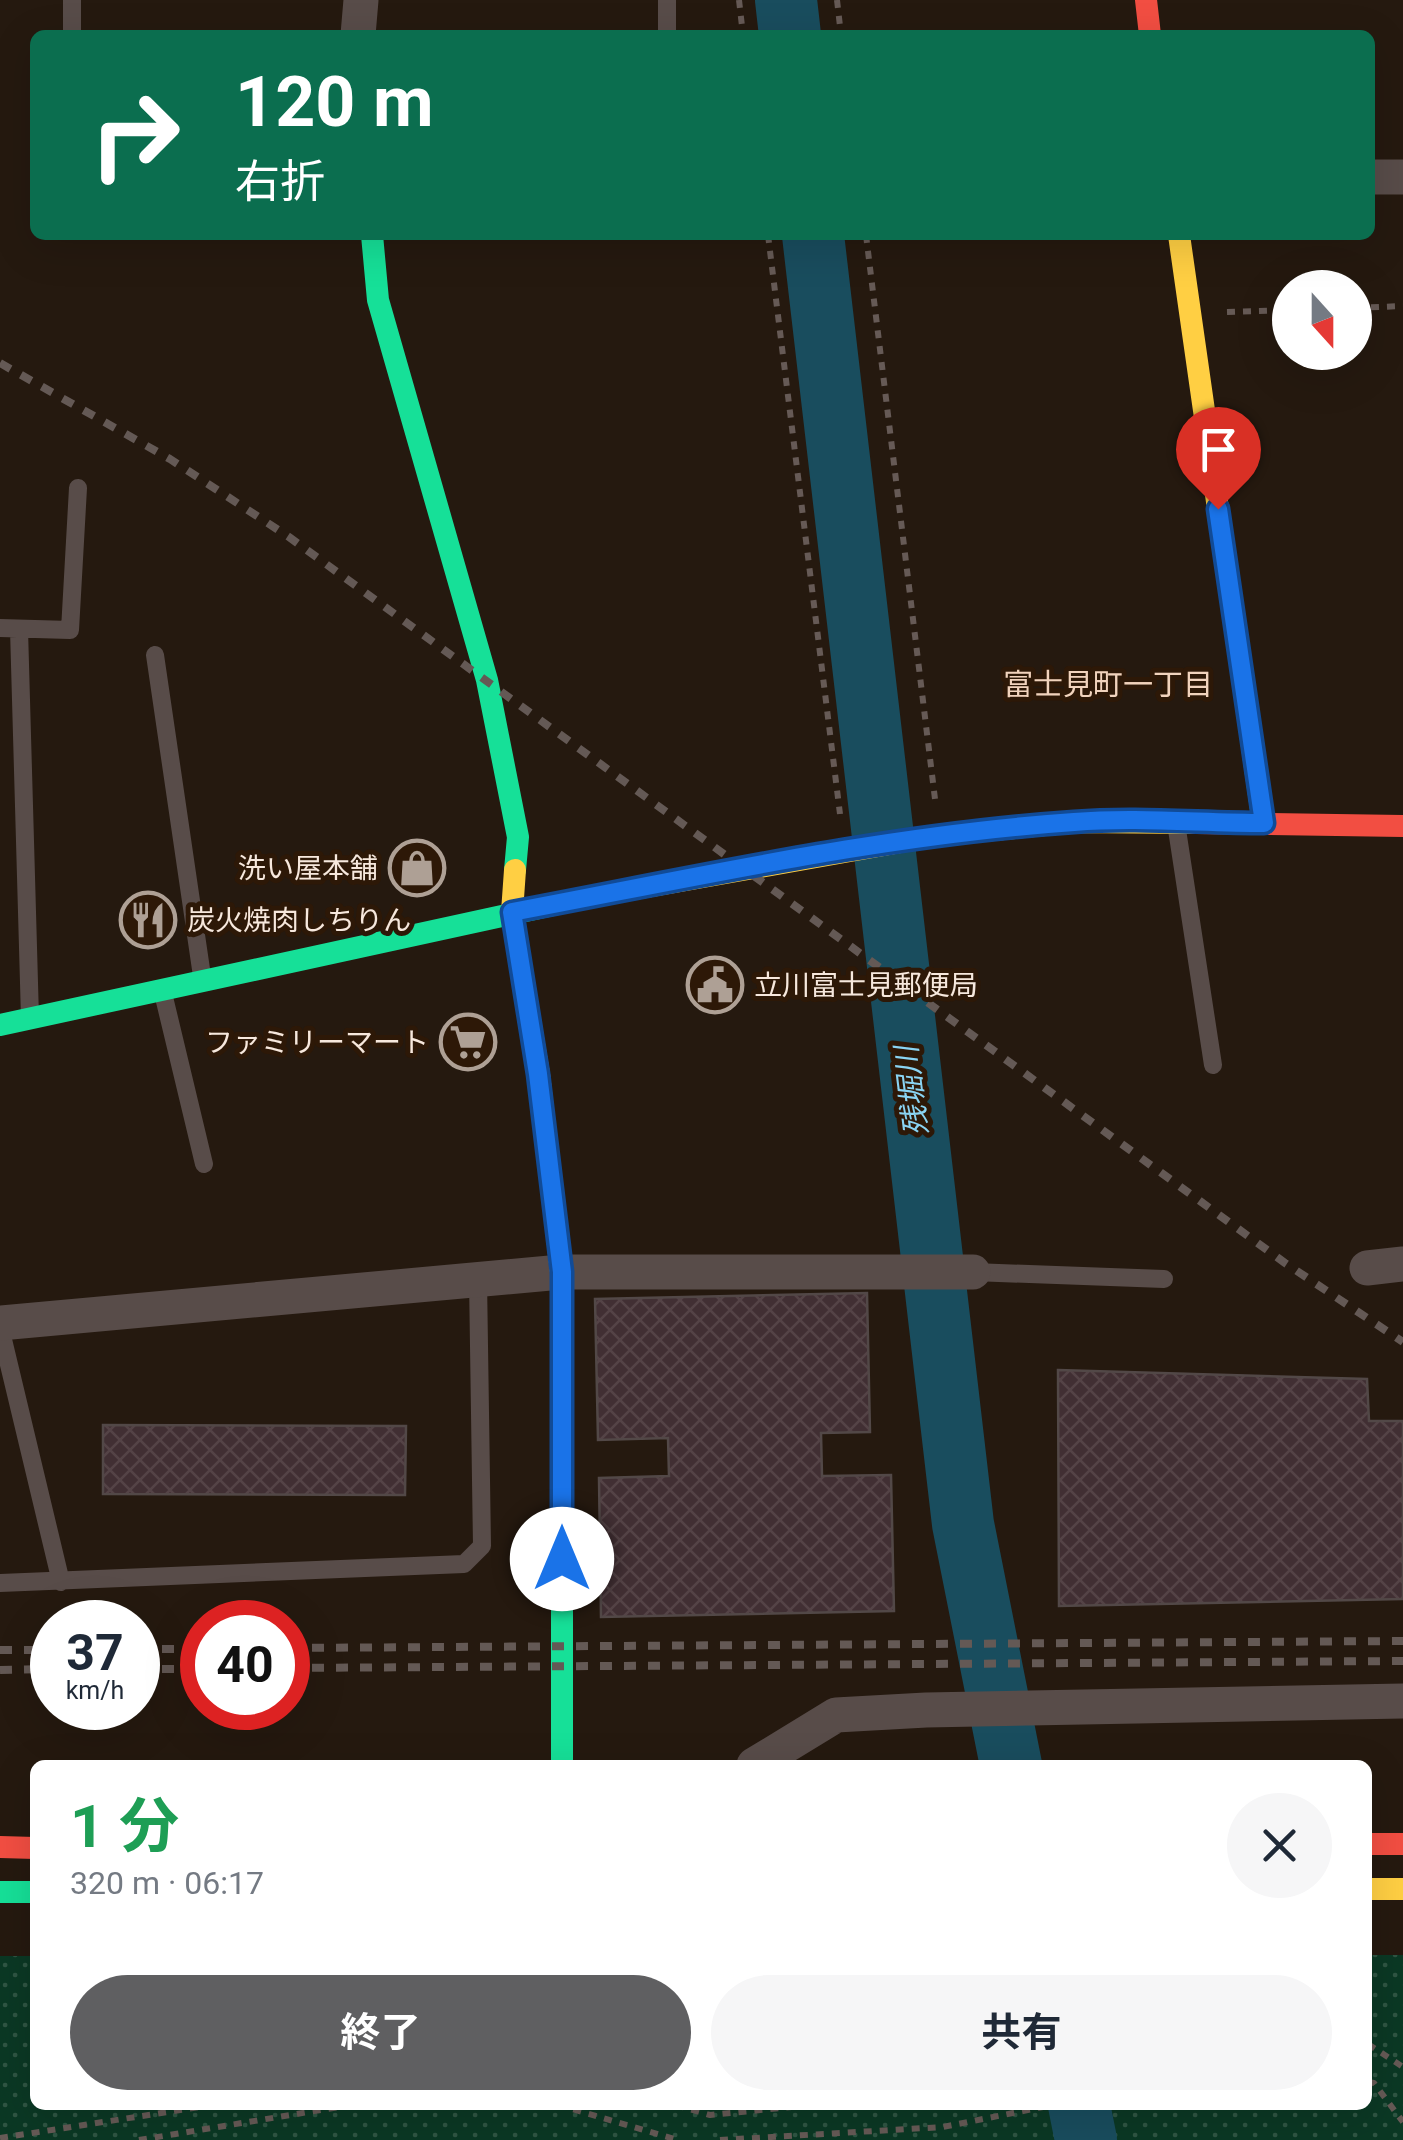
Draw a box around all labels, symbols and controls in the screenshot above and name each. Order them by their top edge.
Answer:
text: 120 m [235,61,434,143]
icon: right [70,70,200,200]
text: 右折 [235,155,325,208]
north arrow [1272,270,1372,370]
map controls [1272,270,1372,370]
pin [1176,407,1261,510]
icon: arrive [1191,422,1246,477]
district label: 富士見町一丁目 [1003,667,1213,702]
shop icon: 洗い屋本舗 [387,838,447,898]
place label: 洗い屋本舗 [238,852,378,885]
restaurant icon: 炭火焼肉しちりん [118,890,178,950]
place label: 炭火焼肉しちりん [187,904,411,937]
public building icon: 立川富士見郵便局 [685,955,745,1015]
place label: 立川富士見郵便局 [754,969,978,1002]
supermarket icon: ファミリーマート [438,1012,498,1072]
place label: ファミリーマート [205,1026,429,1059]
water label: 残堀川 [888,1041,934,1138]
position arrow [510,1507,614,1611]
speed limit sign: 40 [180,1600,310,1730]
text: 37 [66,1624,124,1682]
text: km/h [66,1676,124,1705]
text: 1 分 [70,1791,179,1862]
button: close [1227,1793,1332,1898]
text: 320 m · 06:17 [70,1864,264,1902]
button: 終了 [70,1975,691,2090]
button: 共有 [711,1975,1332,2090]

